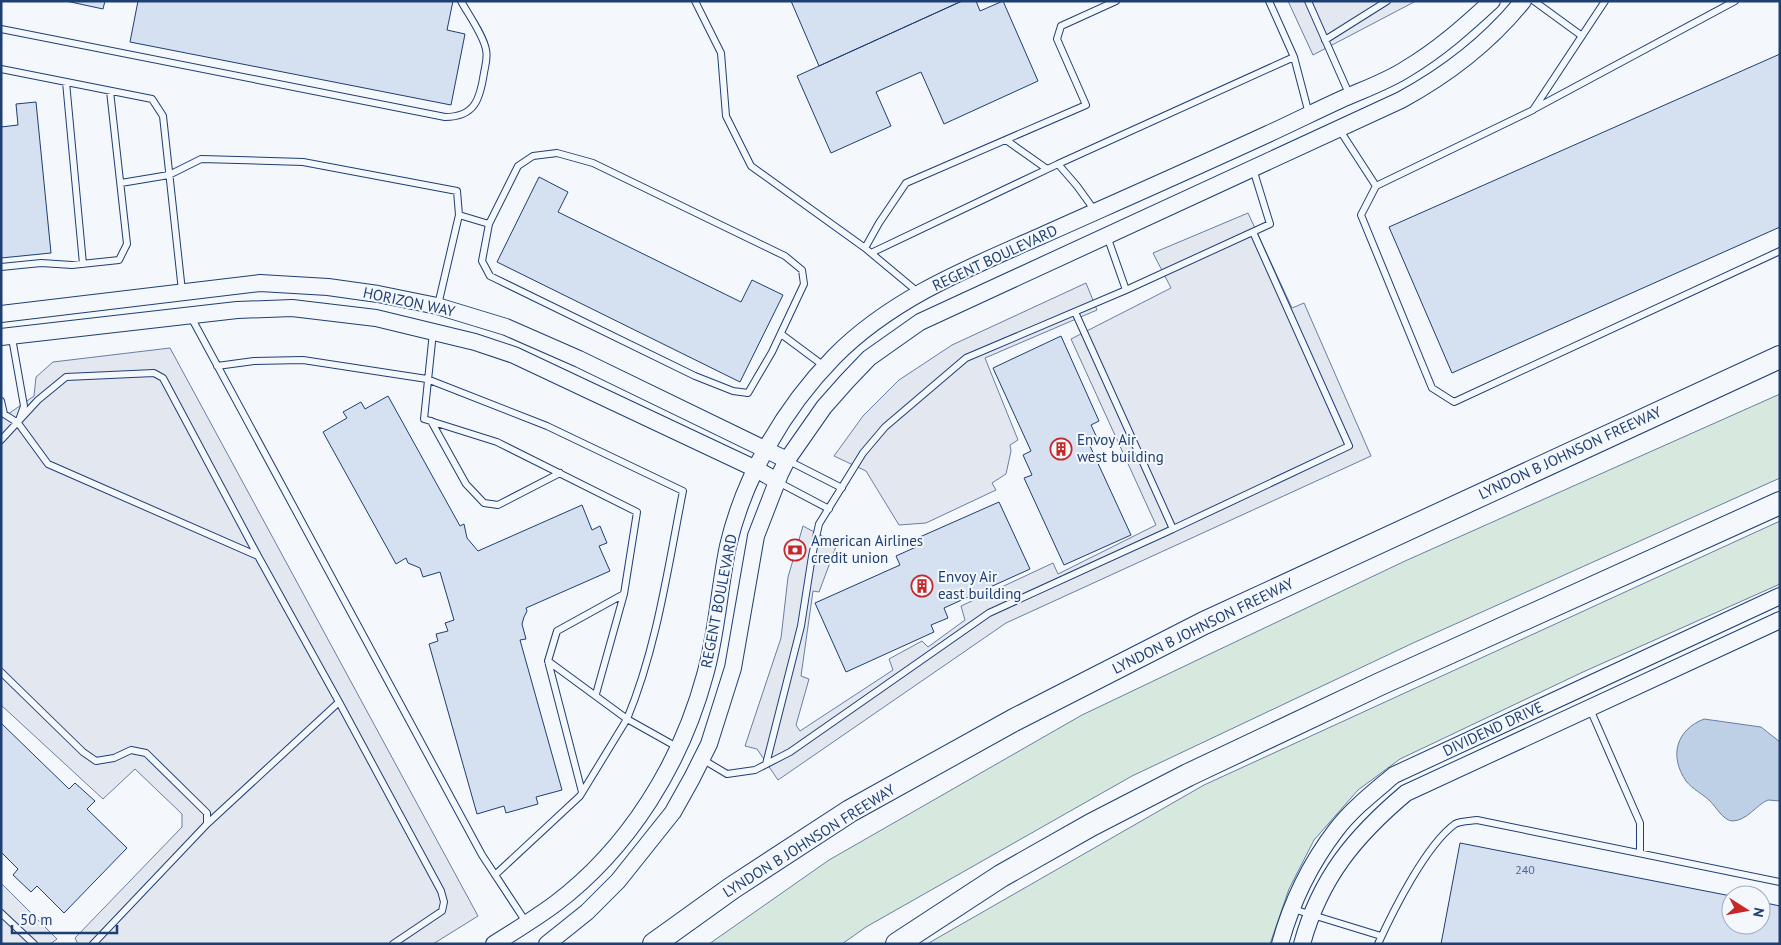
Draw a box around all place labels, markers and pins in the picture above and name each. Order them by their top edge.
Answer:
place label: Envoy Air west building [1077,430,1164,466]
building icon: Envoy Air west building [1049,437,1073,461]
place label: American Airlines credit union [811,531,923,567]
bank icon: American Airlines credit union [783,538,807,562]
place label: Envoy Air east building [938,567,1021,603]
building icon: Envoy Air east building [910,574,934,598]

